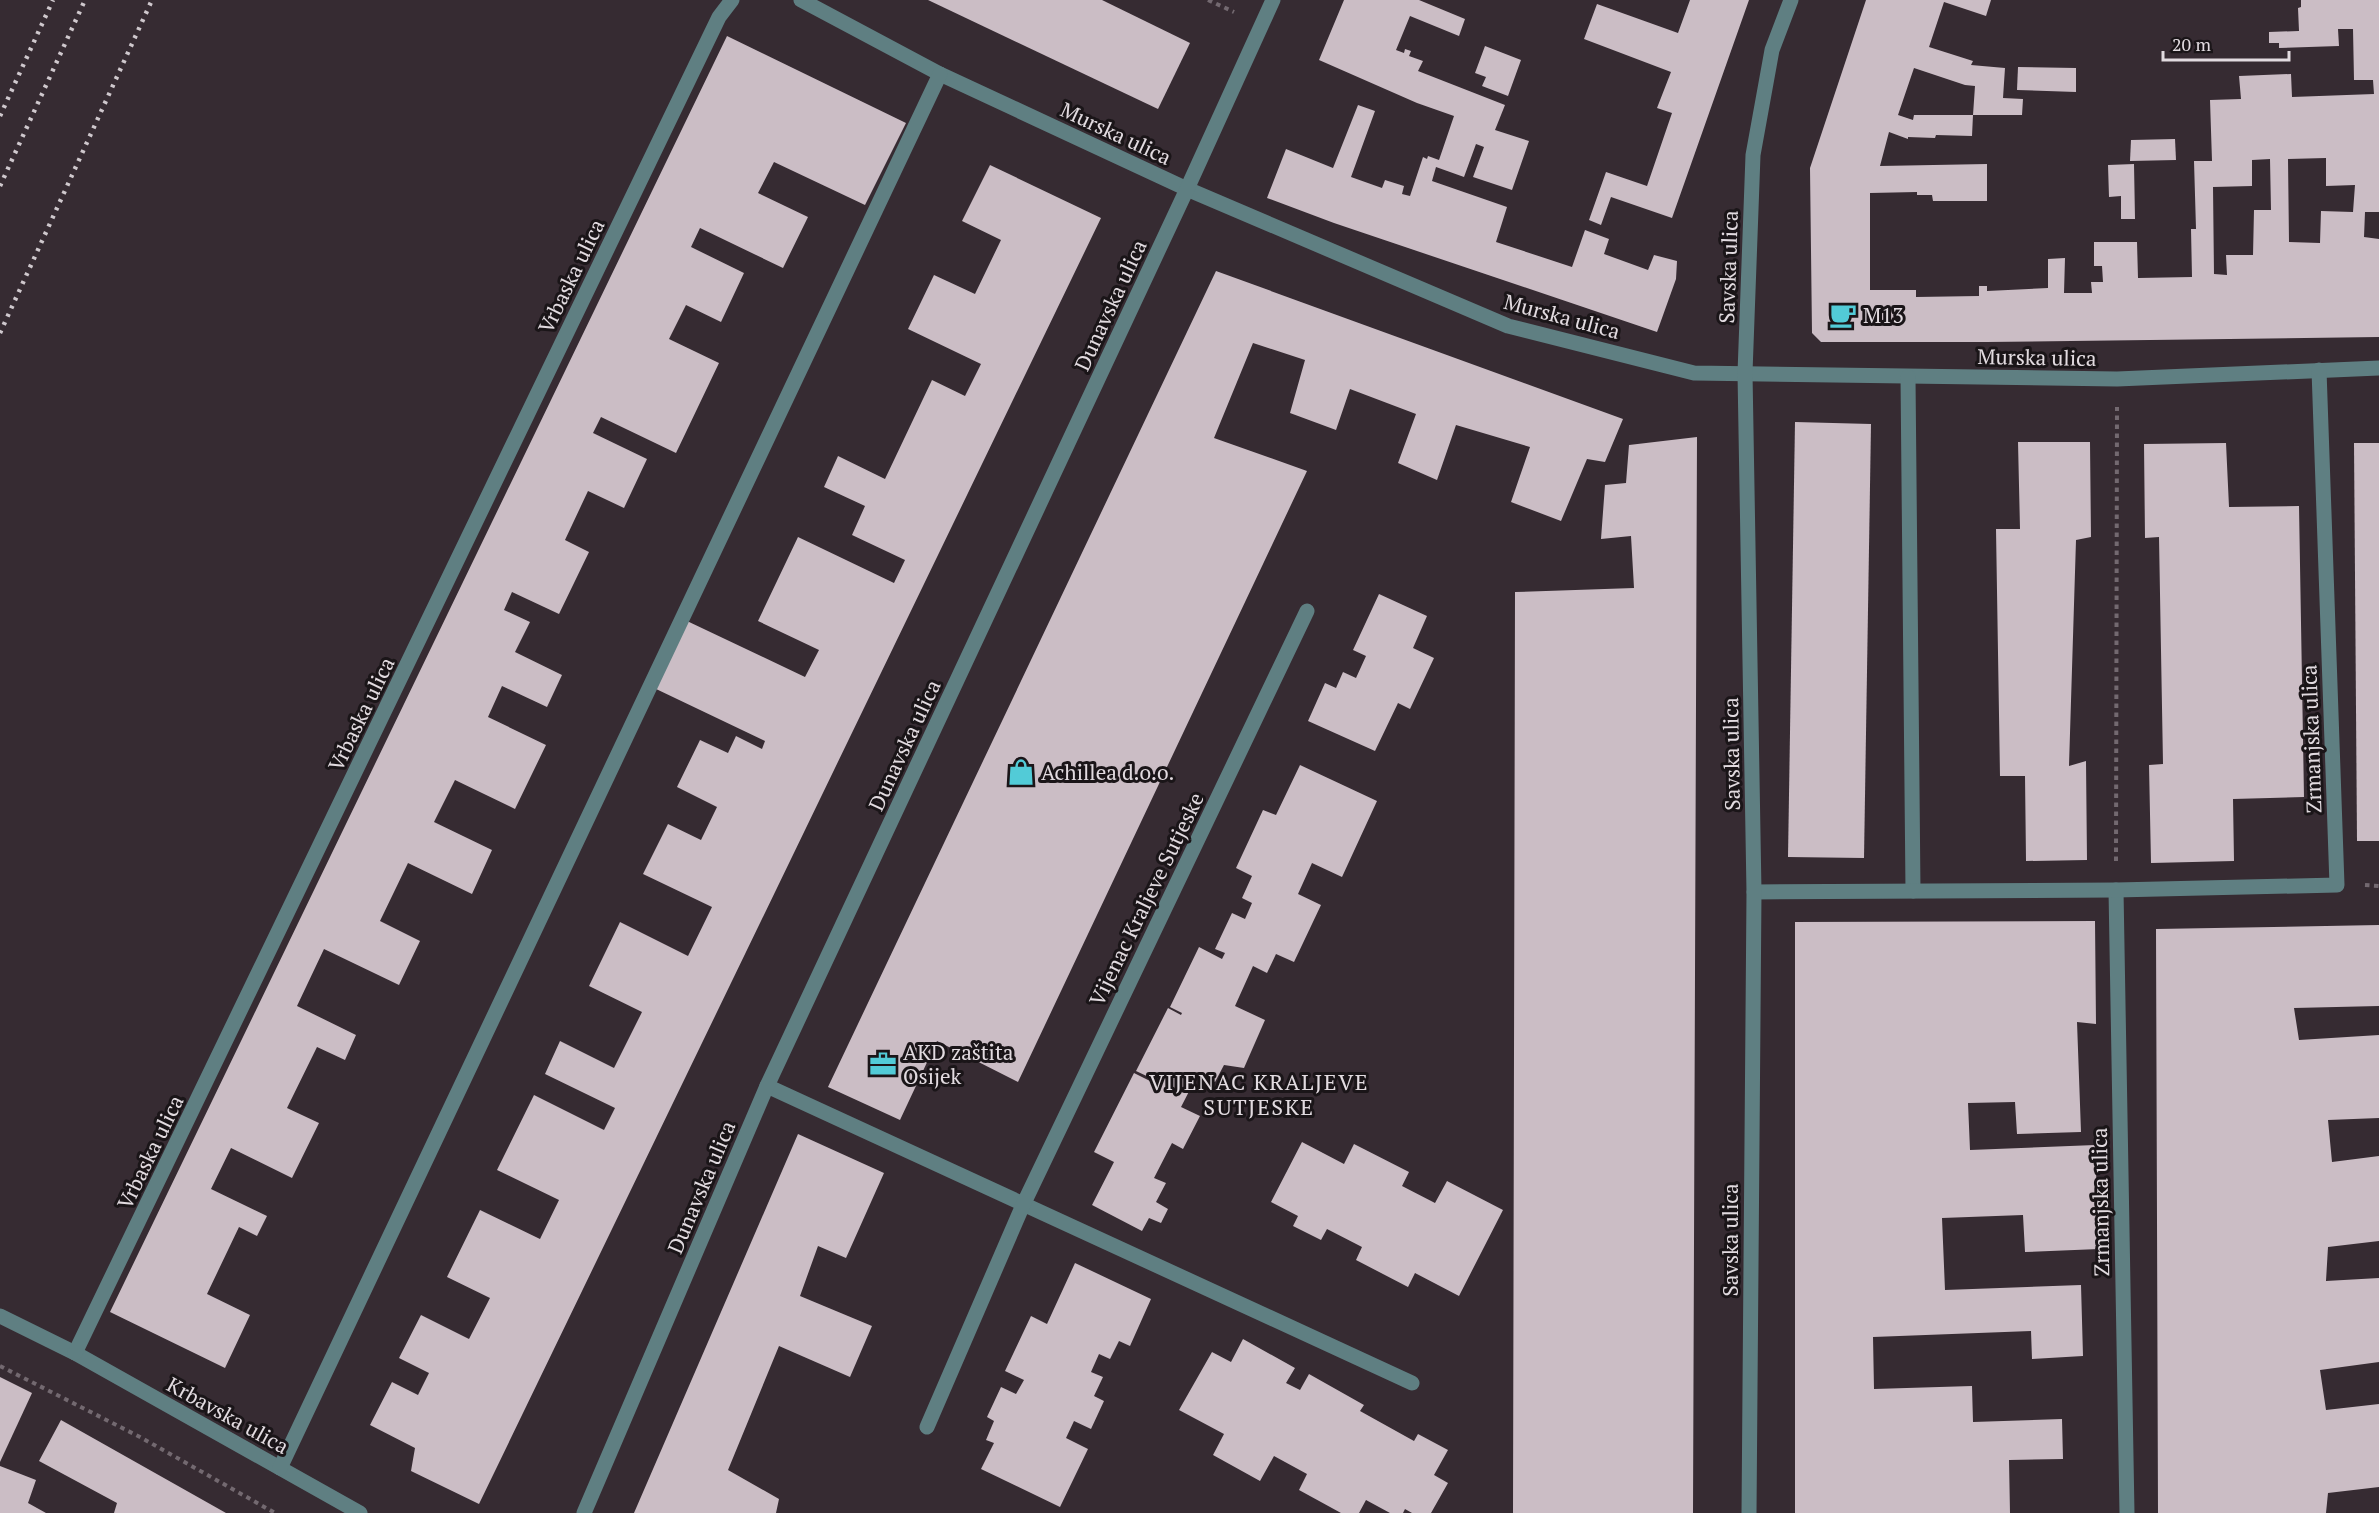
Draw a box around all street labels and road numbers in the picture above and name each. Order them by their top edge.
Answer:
street label: Murska ulica [1056,95,1176,171]
street label: Savska ulica [1712,210,1744,324]
street label: Vrbaska ulica [531,214,611,338]
street label: Dunavska ulica [1067,235,1153,375]
street label: Murska ulica [1501,287,1623,345]
street label: Murska ulica [1977,342,2097,372]
street label: Vrbaska ulica [321,652,401,776]
street label: Zrmanjska ulica [2294,664,2328,814]
street label: Dunavska ulica [861,675,947,815]
street label: Savska ulica [1716,697,1746,811]
street label: Vijenac Kraljeve Sutjeske [1082,788,1210,1010]
street label: Vrbaska ulica [110,1090,190,1214]
street label: Dunavska ulica [660,1116,742,1258]
street label: Zrmanjska ulica [2085,1127,2115,1277]
street label: Savska ulica [1716,1183,1744,1297]
street label: Krbavska ulica [162,1370,294,1460]

